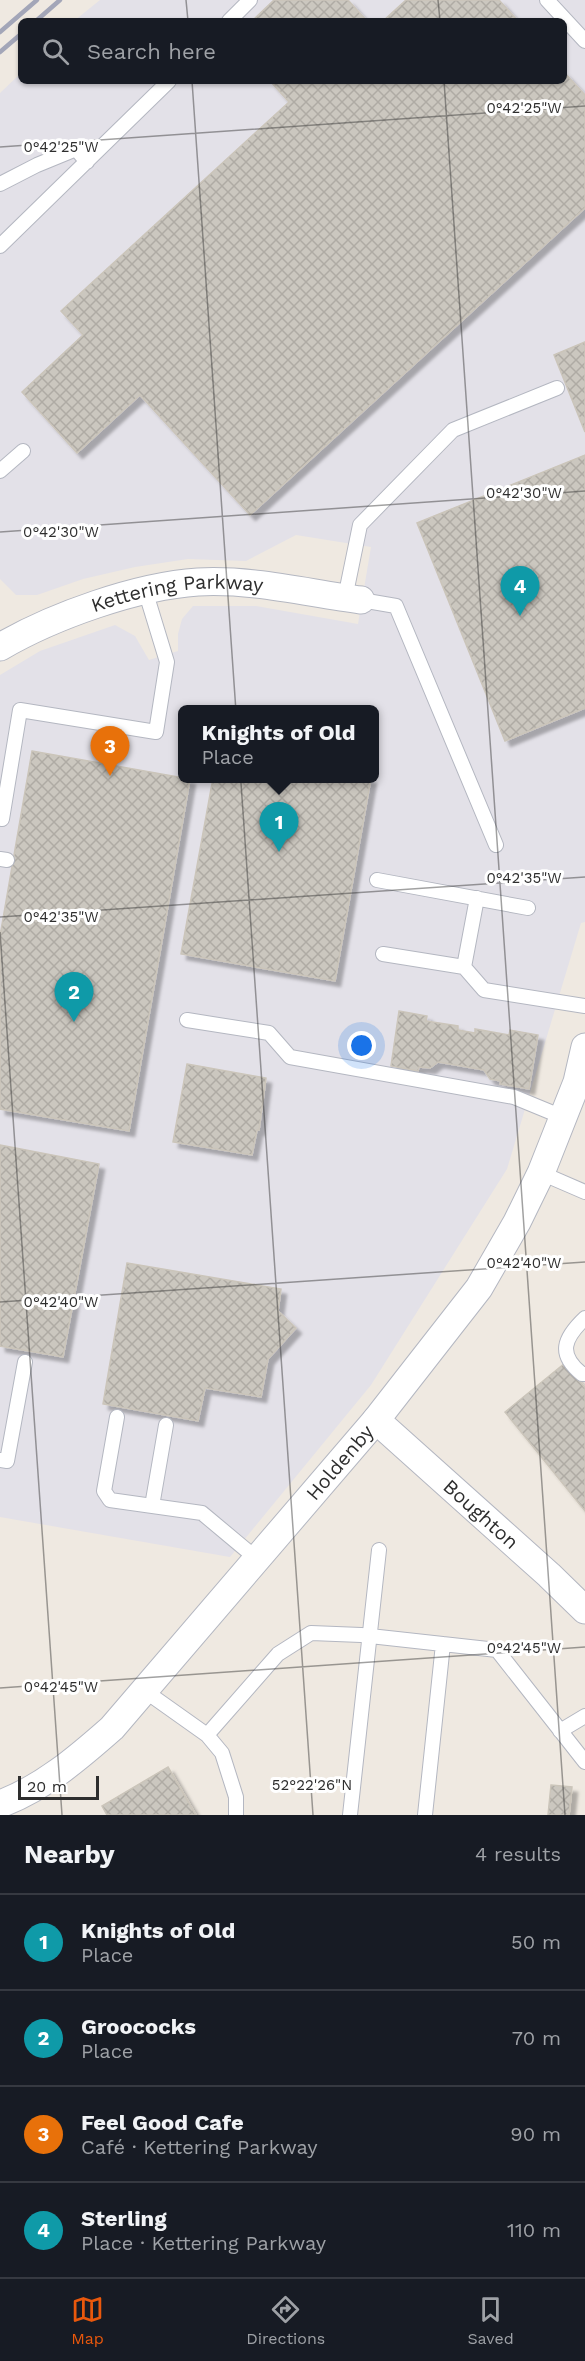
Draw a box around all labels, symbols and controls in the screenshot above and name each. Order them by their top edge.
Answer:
search box [18,18,567,84]
icon: search [39,35,72,68]
text: Search here [87,39,216,64]
text: 0°42'25"W [486,99,562,117]
text: 0°42'25"W [23,138,99,156]
text: 0°42'30"W [486,484,562,502]
text: 0°42'30"W [23,523,99,541]
pin: 4 [500,566,540,616]
street label: Kettering Parkway [88,570,265,617]
popup [178,705,379,783]
text: Knights of Old [201,720,356,745]
pin: 3 [90,726,130,776]
text: Place [201,745,254,769]
pin: 1 [260,802,298,852]
text: 0°42'35"W [486,869,562,887]
text: 0°42'35"W [23,908,99,926]
pin: 2 [54,972,94,1022]
your location [347,1031,376,1060]
text: 0°42'40"W [487,1254,561,1272]
text: 0°42'40"W [24,1293,98,1311]
street label: Holdenby [301,1419,379,1505]
street label: Boughton [438,1474,524,1554]
text: 0°42'45"W [487,1639,561,1657]
text: 0°42'45"W [24,1678,98,1696]
scale bar [18,1773,99,1800]
text: 52°22'26"N [272,1776,352,1794]
text: 20 m [27,1777,67,1796]
text: Nearby [24,1839,115,1869]
text: 4 results [475,1842,561,1866]
text: Knights of Old [81,1918,235,1943]
text: 1 [39,1930,48,1954]
text: 50 m [511,1930,561,1954]
text: Place [81,1943,133,1967]
text: Groococks [81,2014,196,2039]
text: 2 [38,2026,49,2050]
text: 70 m [512,2026,561,2050]
text: Place [81,2039,133,2063]
text: Feel Good Cafe [81,2110,244,2135]
text: 3 [38,2122,49,2146]
text: 90 m [510,2122,561,2146]
text: Café · Kettering Parkway [81,2135,318,2159]
text: Sterling [81,2206,167,2231]
text: 4 [37,2218,50,2242]
text: 110 m [507,2218,561,2242]
text: Place · Kettering Parkway [81,2231,326,2255]
tab: Map [71,2293,104,2348]
tab: Directions [246,2293,325,2348]
tab: Saved [467,2293,514,2348]

